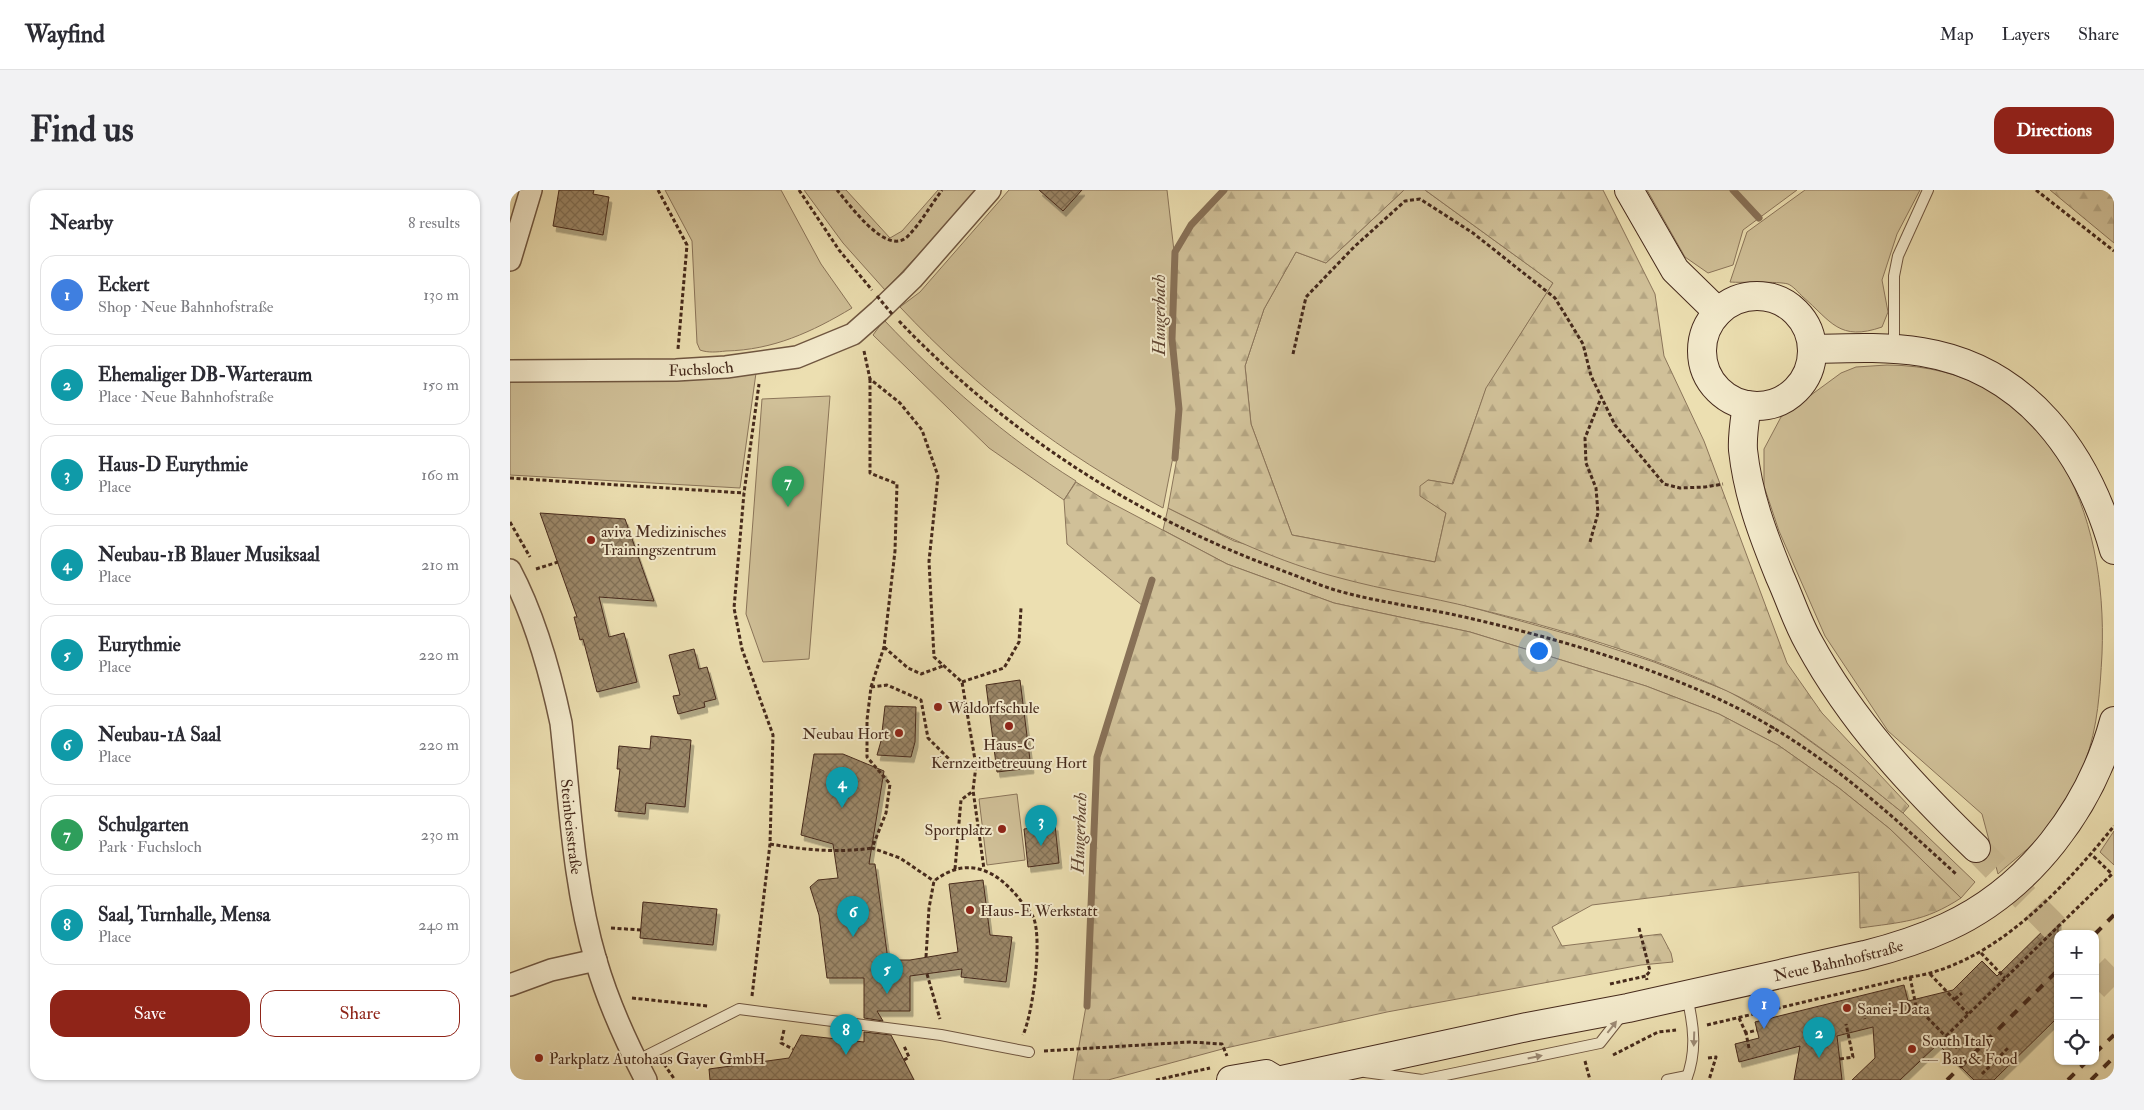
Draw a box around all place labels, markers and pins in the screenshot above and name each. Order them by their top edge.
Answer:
pin: 7 [772,466,804,507]
place label: aviva Medizinisches Trainingszentrum [601,522,726,560]
marker: aviva Medizinisches Trainingszentrum [585,534,597,546]
place label: Waldorfschule [947,698,1040,718]
marker: Waldorfschule [932,701,944,713]
marker: Haus-C Kernzeitbetreuung Hort [1003,720,1015,732]
place label: Neubau Hort [802,724,889,744]
marker: Neubau Hort [893,727,905,739]
place label: Haus-C Kernzeitbetreuung Hort [931,735,1087,773]
pin: 4 [826,767,858,808]
pin: 3 [1025,805,1057,846]
place label: Sportplatz [925,820,992,841]
marker: Sportplatz [996,823,1008,835]
pin: 6 [837,896,869,937]
place label: Haus-E Werkstatt [980,901,1098,921]
marker: Haus-E Werkstatt [964,904,976,916]
pin: 5 [871,953,903,994]
pin: 1 [1748,988,1780,1029]
place label: Sanei-Data [1857,999,1930,1019]
marker: Sanei-Data [1841,1002,1853,1014]
pin: 8 [830,1014,862,1055]
pin: 2 [1803,1017,1835,1058]
place label: South Italy — Bar & Food [1922,1031,2018,1069]
marker: South Italy — Bar & Food [1906,1043,1918,1055]
place label: Parkplatz Autohaus Gayer GmbH [549,1049,765,1070]
marker: Parkplatz Autohaus Gayer GmbH [533,1052,545,1064]

